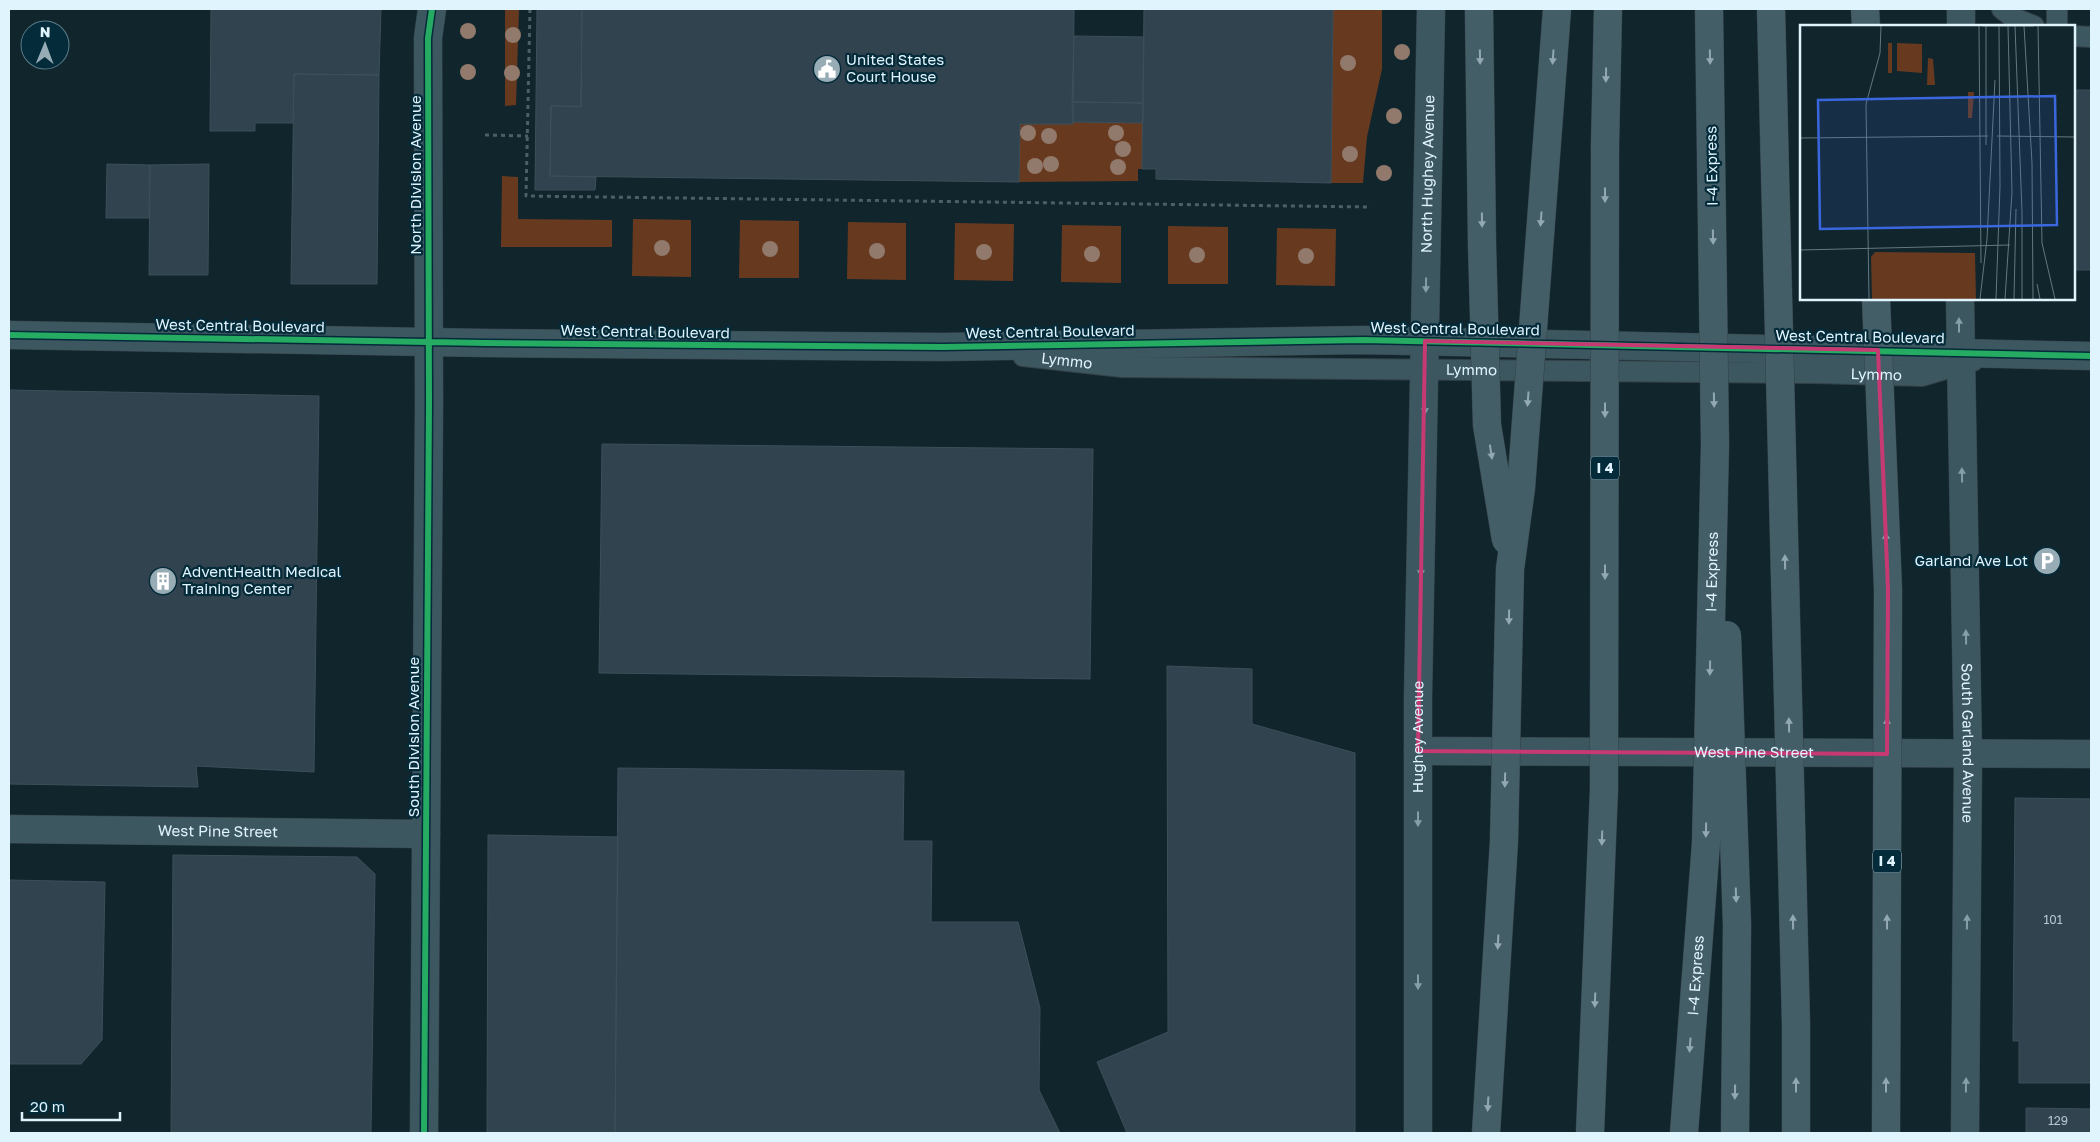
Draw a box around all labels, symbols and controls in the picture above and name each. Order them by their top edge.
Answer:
north arrow [20,20,70,70]
text: N [40,23,51,40]
inset map [1800,25,2075,300]
place label: United States Court House [846,50,944,85]
one-way arrow [1476,50,1484,66]
one-way arrow [1549,50,1557,66]
one-way arrow [1706,50,1714,66]
public building icon: United States Court House [812,54,842,84]
one-way arrow [1602,67,1610,83]
street label: North Division Avenue [406,95,424,255]
street label: North Hughey Avenue [1416,95,1437,253]
street label: I-4 Express [1701,126,1721,206]
one-way arrow [1601,187,1609,203]
one-way arrow [1478,212,1486,228]
one-way arrow [1537,212,1545,228]
one-way arrow [1709,230,1717,246]
one-way arrow [1422,277,1430,293]
street label: West Central Boulevard [155,315,325,335]
one-way arrow [1955,317,1963,333]
street label: West Central Boulevard [1370,318,1540,338]
street label: West Central Boulevard [560,321,730,341]
street label: West Central Boulevard [965,321,1135,341]
street label: West Central Boulevard [1775,326,1945,346]
street label: Lymmo [1040,348,1093,372]
street label: Lymmo [1446,360,1497,378]
street label: Lymmo [1850,364,1902,383]
one-way arrow [1523,391,1531,407]
one-way arrow [1711,392,1719,408]
one-way arrow [1421,399,1429,415]
one-way arrow [1601,402,1609,418]
one-way arrow [1488,444,1496,460]
road number: I 4 [1591,456,1619,479]
one-way arrow [1958,466,1966,482]
street label: I-4 Express [1701,531,1721,612]
one-way arrow [1881,532,1889,548]
parking icon: Garland Ave Lot [2032,546,2062,576]
place label: Garland Ave Lot [1915,551,2028,569]
one-way arrow [1781,554,1789,570]
place label: AdventHealth Medical Training Center [182,562,342,597]
one-way arrow [1417,562,1425,578]
one-way arrow [1601,564,1609,580]
building icon: AdventHealth Medical Training Center [148,566,178,596]
one-way arrow [1505,610,1513,626]
one-way arrow [1961,629,1969,645]
street label: South Division Avenue [404,656,422,817]
one-way arrow [1706,660,1714,676]
street label: South Garland Avenue [1958,663,1978,823]
street label: Hughey Avenue [1408,680,1426,793]
one-way arrow [1784,716,1792,732]
one-way arrow [1883,716,1891,732]
street label: West Pine Street [1694,742,1814,761]
one-way arrow [1501,772,1509,788]
one-way arrow [1414,812,1422,828]
street label: West Pine Street [158,821,278,840]
one-way arrow [1702,822,1710,838]
one-way arrow [1598,830,1606,846]
road number: I 4 [1873,849,1901,872]
one-way arrow [1732,887,1740,903]
house number: 101 [2043,912,2063,927]
one-way arrow [1789,914,1797,930]
one-way arrow [1883,914,1891,930]
one-way arrow [1963,914,1971,930]
one-way arrow [1493,934,1501,950]
street label: I-4 Express [1683,935,1707,1016]
one-way arrow [1414,974,1422,990]
one-way arrow [1591,993,1599,1009]
one-way arrow [1686,1037,1694,1053]
one-way arrow [1792,1076,1800,1092]
one-way arrow [1882,1076,1890,1092]
one-way arrow [1962,1076,1970,1092]
one-way arrow [1731,1085,1739,1101]
scale bar [22,1090,120,1122]
text: 20 m [30,1097,65,1115]
one-way arrow [1483,1097,1491,1113]
house number: 129 [2048,1113,2068,1128]

